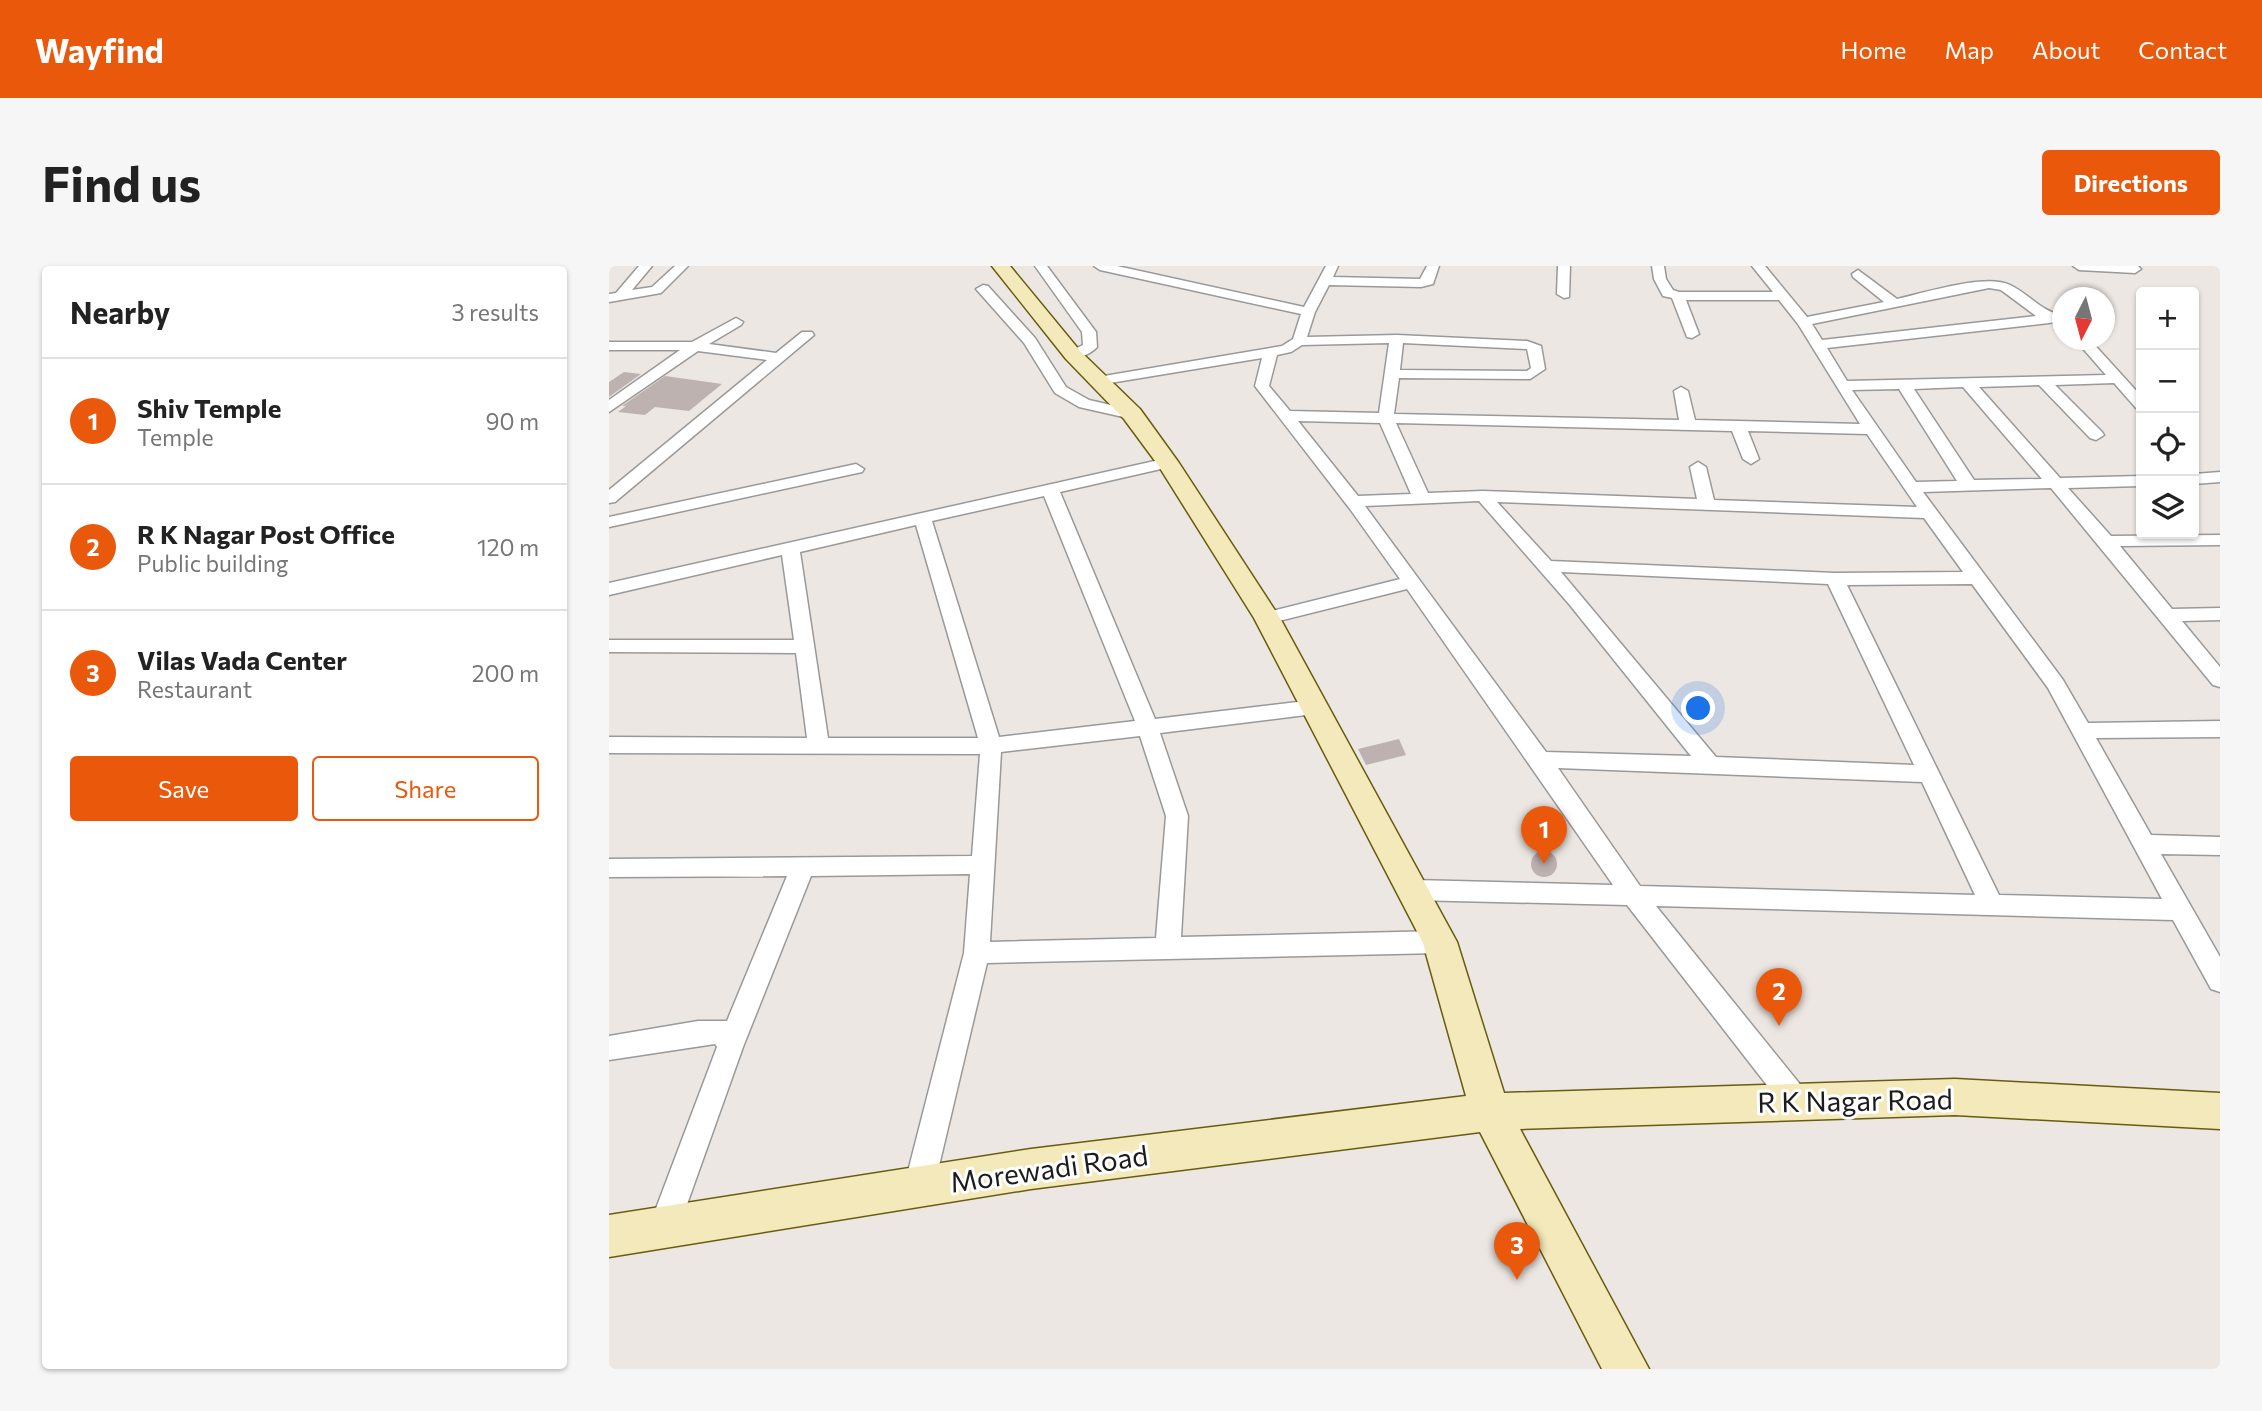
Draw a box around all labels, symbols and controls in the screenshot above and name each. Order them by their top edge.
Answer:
text: Wayfind [35,29,164,70]
text: Home [1841,35,1907,64]
text: Map [1945,35,1994,64]
text: About [2032,35,2100,64]
text: Contact [2138,35,2227,64]
button: Directions [2042,150,2220,215]
text: Find us [42,152,201,212]
north arrow [2052,287,2115,350]
map controls [2136,287,2199,539]
button: + [2136,287,2199,350]
text: Nearby [70,293,170,330]
text: 3 results [452,298,539,326]
button: − [2136,350,2199,413]
text: Shiv Temple [137,392,281,423]
text: 1 [88,407,98,435]
text: 90 m [486,407,539,435]
button: locate [2136,413,2199,476]
text: Temple [137,423,214,451]
button: layers [2136,476,2199,539]
text: R K Nagar Post Office [137,518,395,549]
text: 2 [86,533,100,561]
text: 120 m [477,533,539,561]
text: Public building [137,549,288,577]
text: Vilas Vada Center [137,644,347,675]
text: 3 [86,659,100,687]
text: 200 m [472,659,539,687]
text: Restaurant [137,675,252,703]
your location [1681,691,1715,725]
button: Save [70,756,298,821]
button: Share [312,756,539,821]
pin: 1 [1521,806,1567,864]
pin: 2 [1756,968,1802,1026]
street label: R K Nagar Road [1757,1081,1953,1119]
street label: Morewadi Road [948,1137,1150,1199]
pin: 3 [1494,1222,1540,1280]

